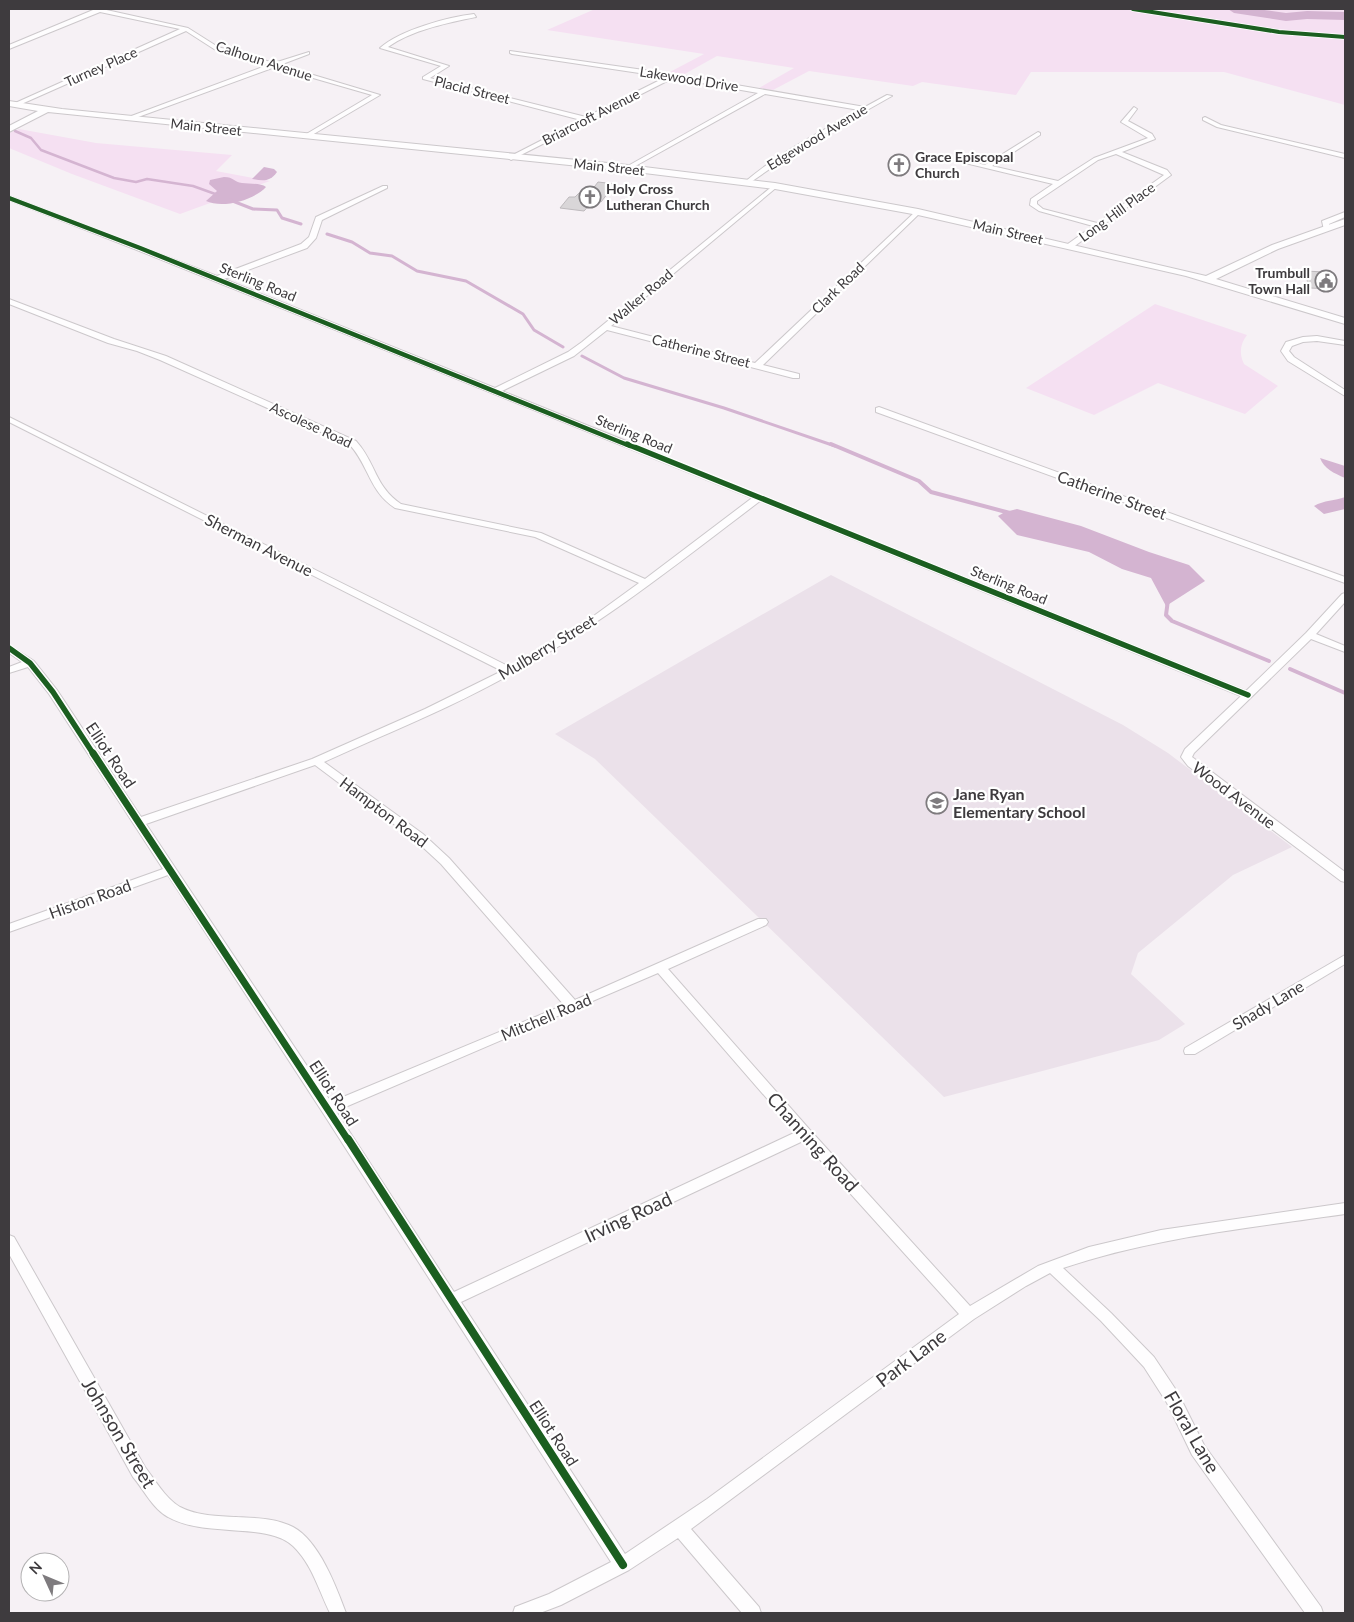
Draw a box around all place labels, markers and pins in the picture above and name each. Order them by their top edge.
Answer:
place label: Grace Episcopal Church [915,148,1014,181]
church icon: Grace Episcopal Church [887,153,911,177]
place label: Holy Cross Lutheran Church [606,180,710,213]
church icon: Holy Cross Lutheran Church [578,185,602,209]
place label: Trumbull Town Hall [1248,264,1310,297]
public building icon: Trumbull Town Hall [1314,269,1338,293]
place label: Jane Ryan Elementary School [953,784,1085,821]
school or university icon: Jane Ryan Elementary School [925,791,949,815]

